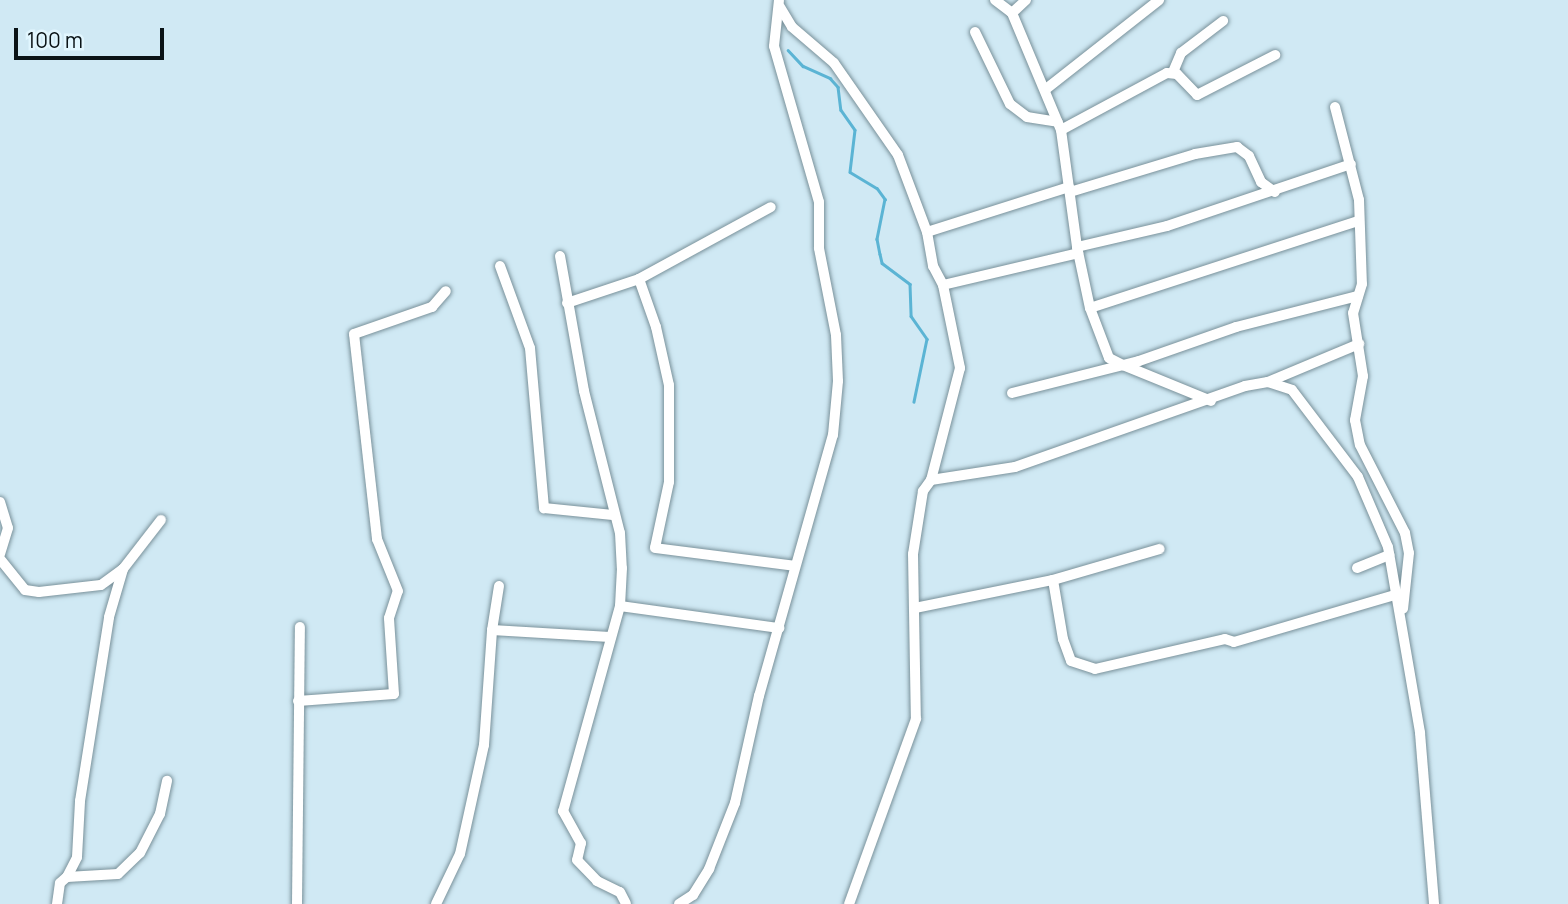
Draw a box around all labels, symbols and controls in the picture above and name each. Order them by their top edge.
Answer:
scale bar [18,14,168,58]
text: 100 m [27,26,83,54]

